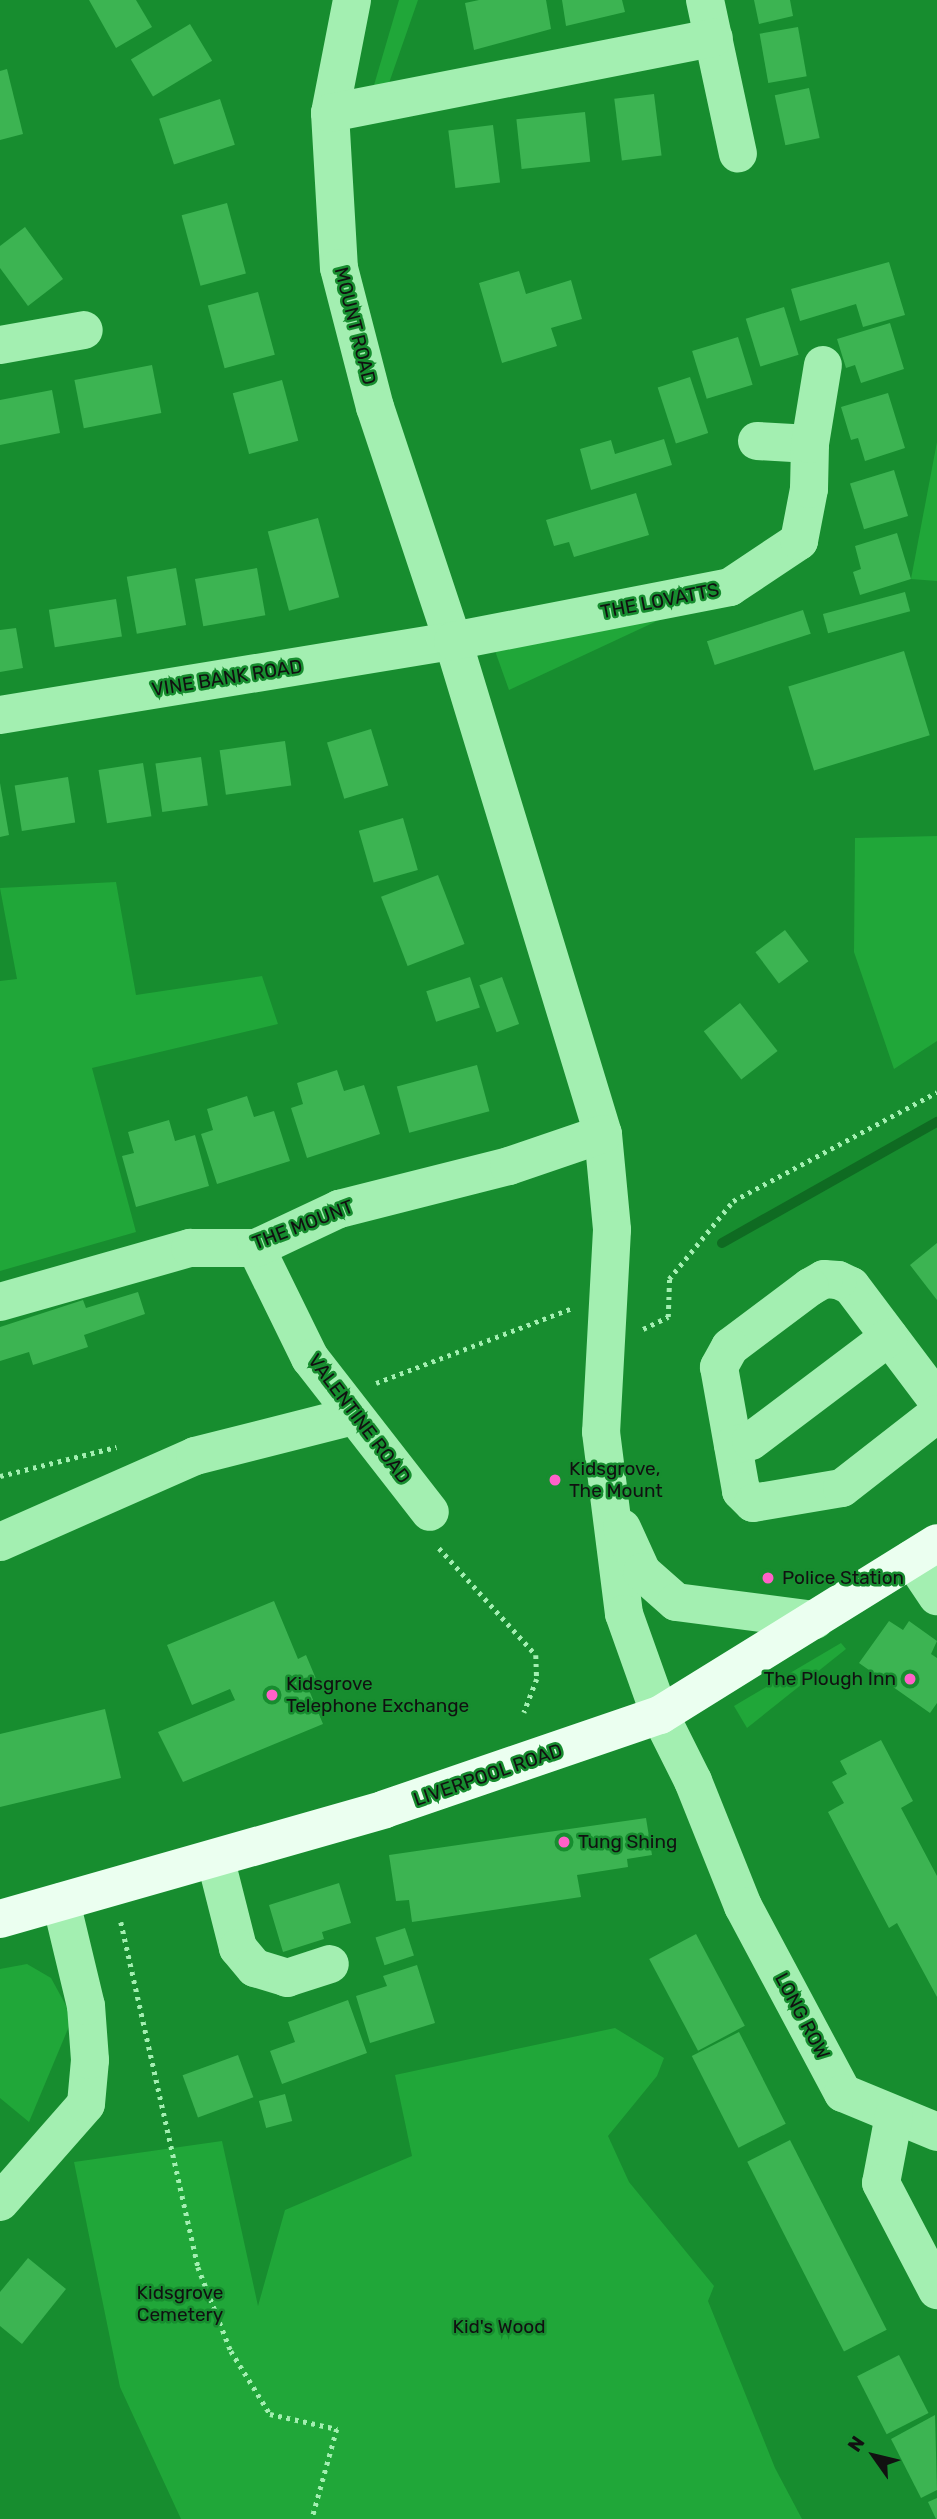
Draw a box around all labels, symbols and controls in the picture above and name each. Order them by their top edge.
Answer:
street label: MOUNT ROAD [329,265,381,387]
street label: THE LOVATTS [599,578,721,624]
street label: VINE BANK ROAD [150,655,304,701]
street label: THE MOUNT [249,1195,357,1255]
street label: VALENTINE ROAD [303,1350,415,1488]
place label: Kidsgrove, The Mount [569,1458,663,1502]
marker: Kidsgrove, The Mount [547,1472,563,1488]
place label: Police Station [782,1567,904,1589]
marker: Police Station [760,1570,776,1586]
place label: The Plough Inn [764,1668,896,1690]
marker: The Plough Inn [902,1671,918,1687]
place label: Kidsgrove Telephone Exchange [286,1673,469,1717]
marker: Kidsgrove Telephone Exchange [264,1687,280,1703]
street label: LIVERPOOL ROAD [410,1739,566,1811]
place label: Tung Shing [578,1831,677,1853]
marker: Tung Shing [556,1834,572,1850]
street label: LONG ROW [770,1969,834,2063]
park label: Kidsgrove Cemetery [137,2282,223,2326]
park label: Kid's Wood [452,2316,546,2338]
north arrow [839,2421,909,2491]
text: N [843,2432,870,2456]

